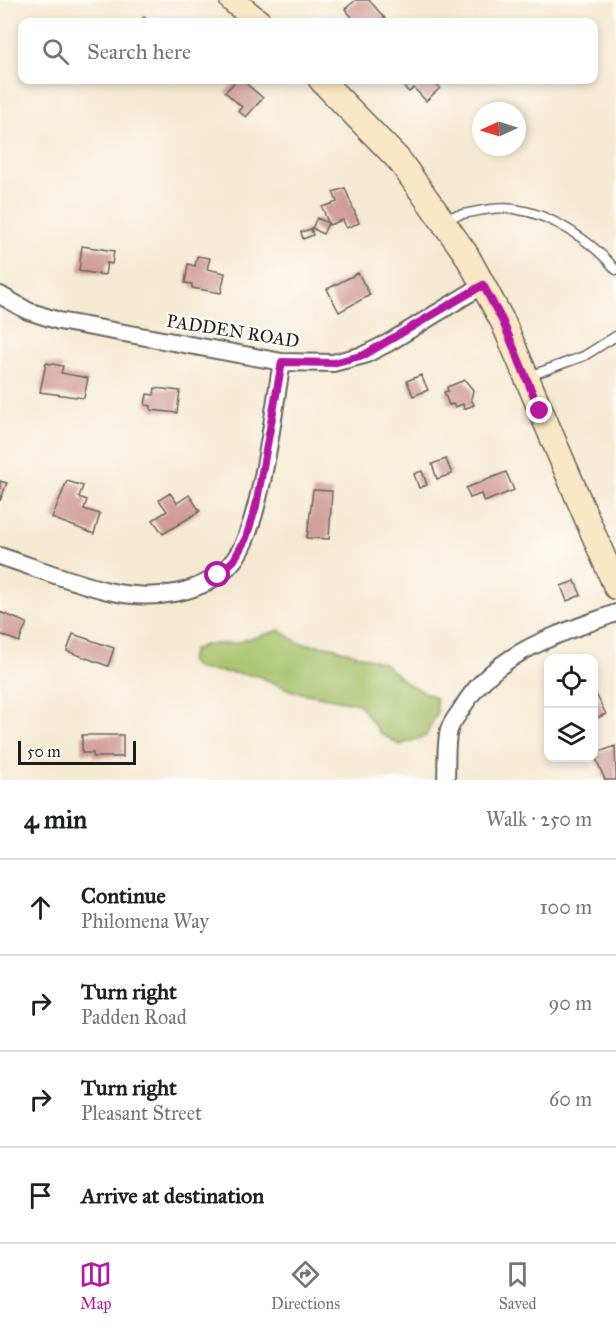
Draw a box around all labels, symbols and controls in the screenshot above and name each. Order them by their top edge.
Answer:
search box [18,18,598,84]
icon: search [39,35,72,68]
text: Search here [87,38,191,65]
north arrow [472,102,526,156]
street label: PADDEN ROAD [165,310,301,352]
route end [526,397,552,423]
route start [204,561,230,587]
map controls [544,654,598,762]
button: locate [544,654,598,708]
button: layers [544,708,598,762]
scale bar [18,738,136,766]
text: 50 m [27,742,61,761]
text: 4 min [24,803,87,835]
text: Walk · 250 m [486,807,592,831]
text: Continue [81,882,166,909]
icon: ahead [24,891,57,924]
text: 100 m [540,895,592,919]
text: Philomena Way [81,909,209,933]
text: Turn right [81,978,177,1005]
icon: right [24,987,57,1020]
text: 90 m [549,991,592,1015]
text: Padden Road [81,1005,187,1029]
text: Turn right [81,1074,177,1101]
icon: right [24,1083,57,1116]
text: 60 m [549,1087,592,1111]
text: Pleasant Street [81,1101,202,1125]
icon: arrive [24,1179,57,1212]
text: Arrive at destination [81,1182,264,1209]
tab: Map [79,1258,112,1313]
tab: Directions [271,1258,340,1313]
tab: Saved [499,1258,537,1313]

